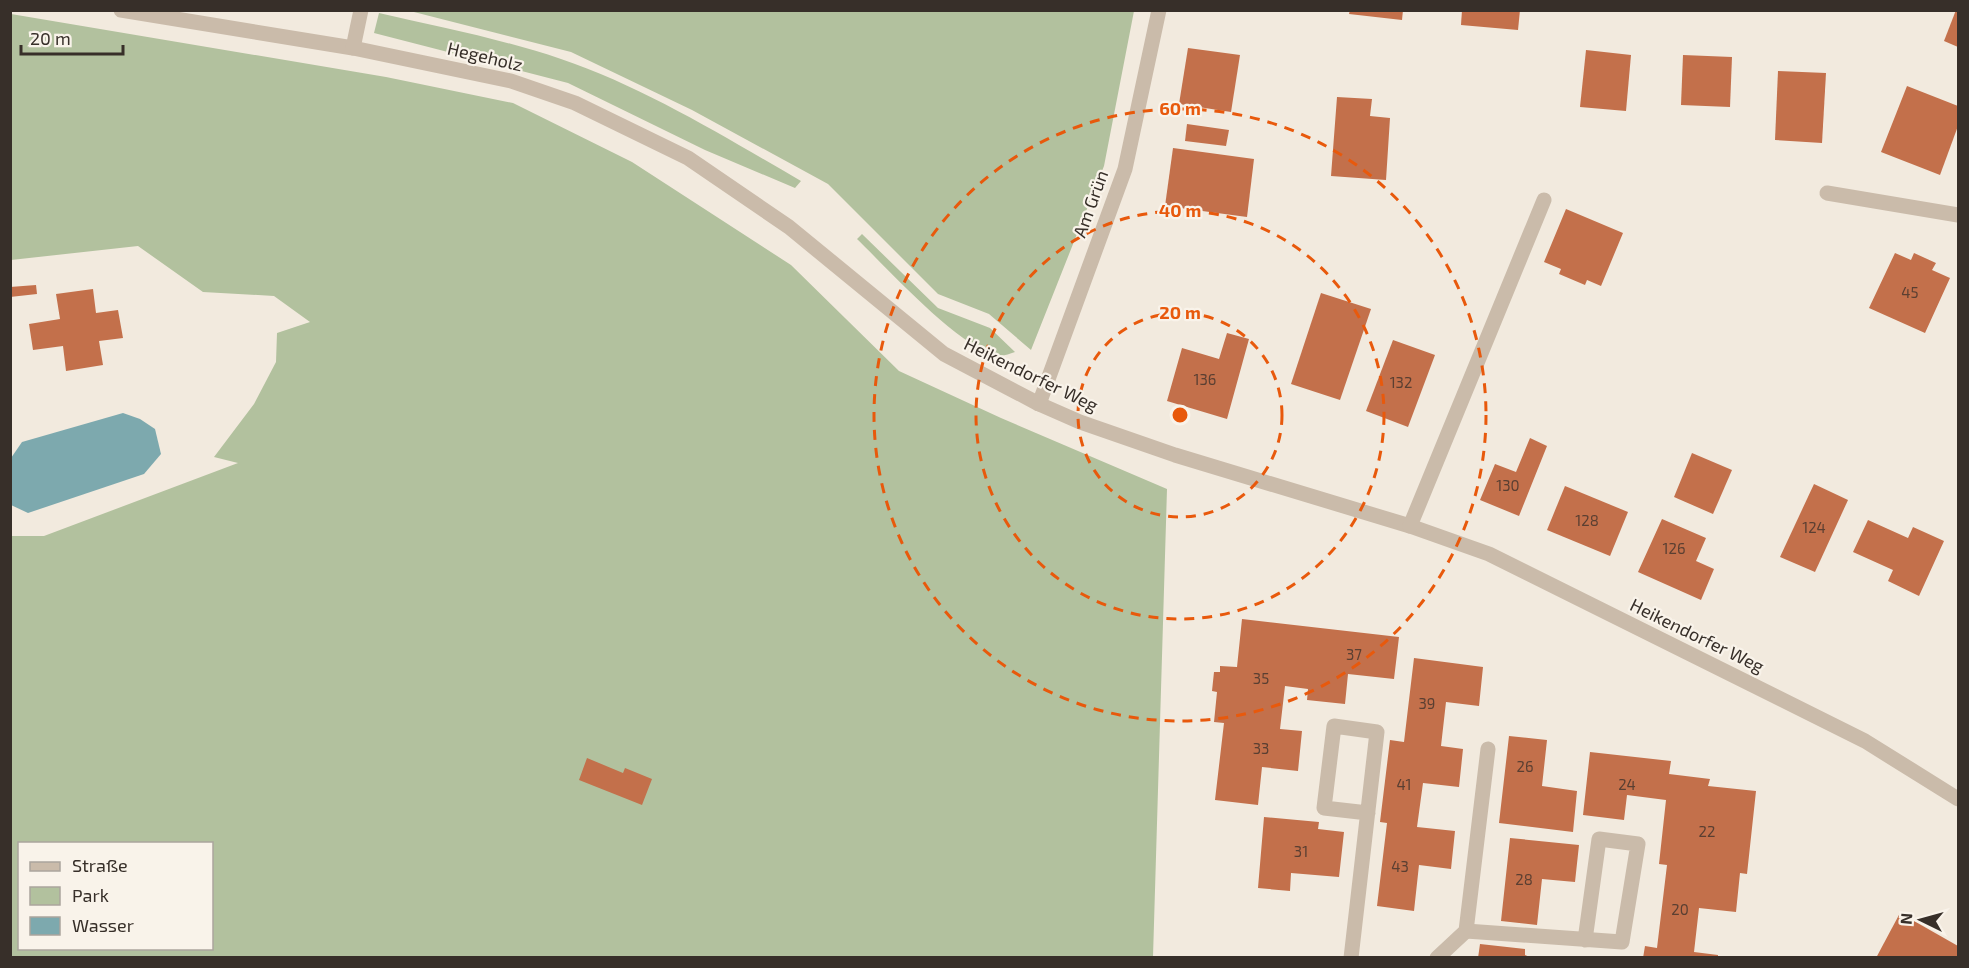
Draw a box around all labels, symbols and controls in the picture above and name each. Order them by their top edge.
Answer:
scale bar [21,18,123,56]
text: 20 m [30,27,71,49]
street label: Hegeholz [445,37,525,75]
text: 60 m [1159,97,1201,119]
street label: Am Grün [1068,167,1112,240]
text: 40 m [1159,199,1201,221]
house number: 45 [1901,283,1919,301]
text: 20 m [1159,301,1201,323]
street label: Heikendorfer Weg [961,332,1102,416]
house number: 136 [1194,370,1216,388]
house number: 132 [1390,373,1412,391]
centre of rings [1170,405,1190,425]
house number: 130 [1496,476,1520,494]
house number: 128 [1575,511,1599,529]
house number: 124 [1802,518,1826,536]
house number: 126 [1663,539,1685,557]
street label: Heikendorfer Weg [1627,593,1768,677]
house number: 37 [1346,645,1362,663]
house number: 35 [1253,669,1269,687]
house number: 39 [1419,694,1435,712]
house number: 33 [1253,739,1269,757]
house number: 26 [1516,757,1534,775]
house number: 41 [1396,775,1412,793]
house number: 24 [1618,775,1636,793]
house number: 22 [1699,822,1715,840]
legend [18,842,213,950]
house number: 31 [1294,842,1308,860]
text: Straße [72,854,128,876]
house number: 43 [1391,857,1409,875]
house number: 28 [1515,870,1533,888]
text: Park [72,884,109,906]
north arrow [1891,890,1951,950]
house number: 20 [1671,900,1689,918]
text: N [1896,912,1916,925]
text: Wasser [72,914,134,936]

